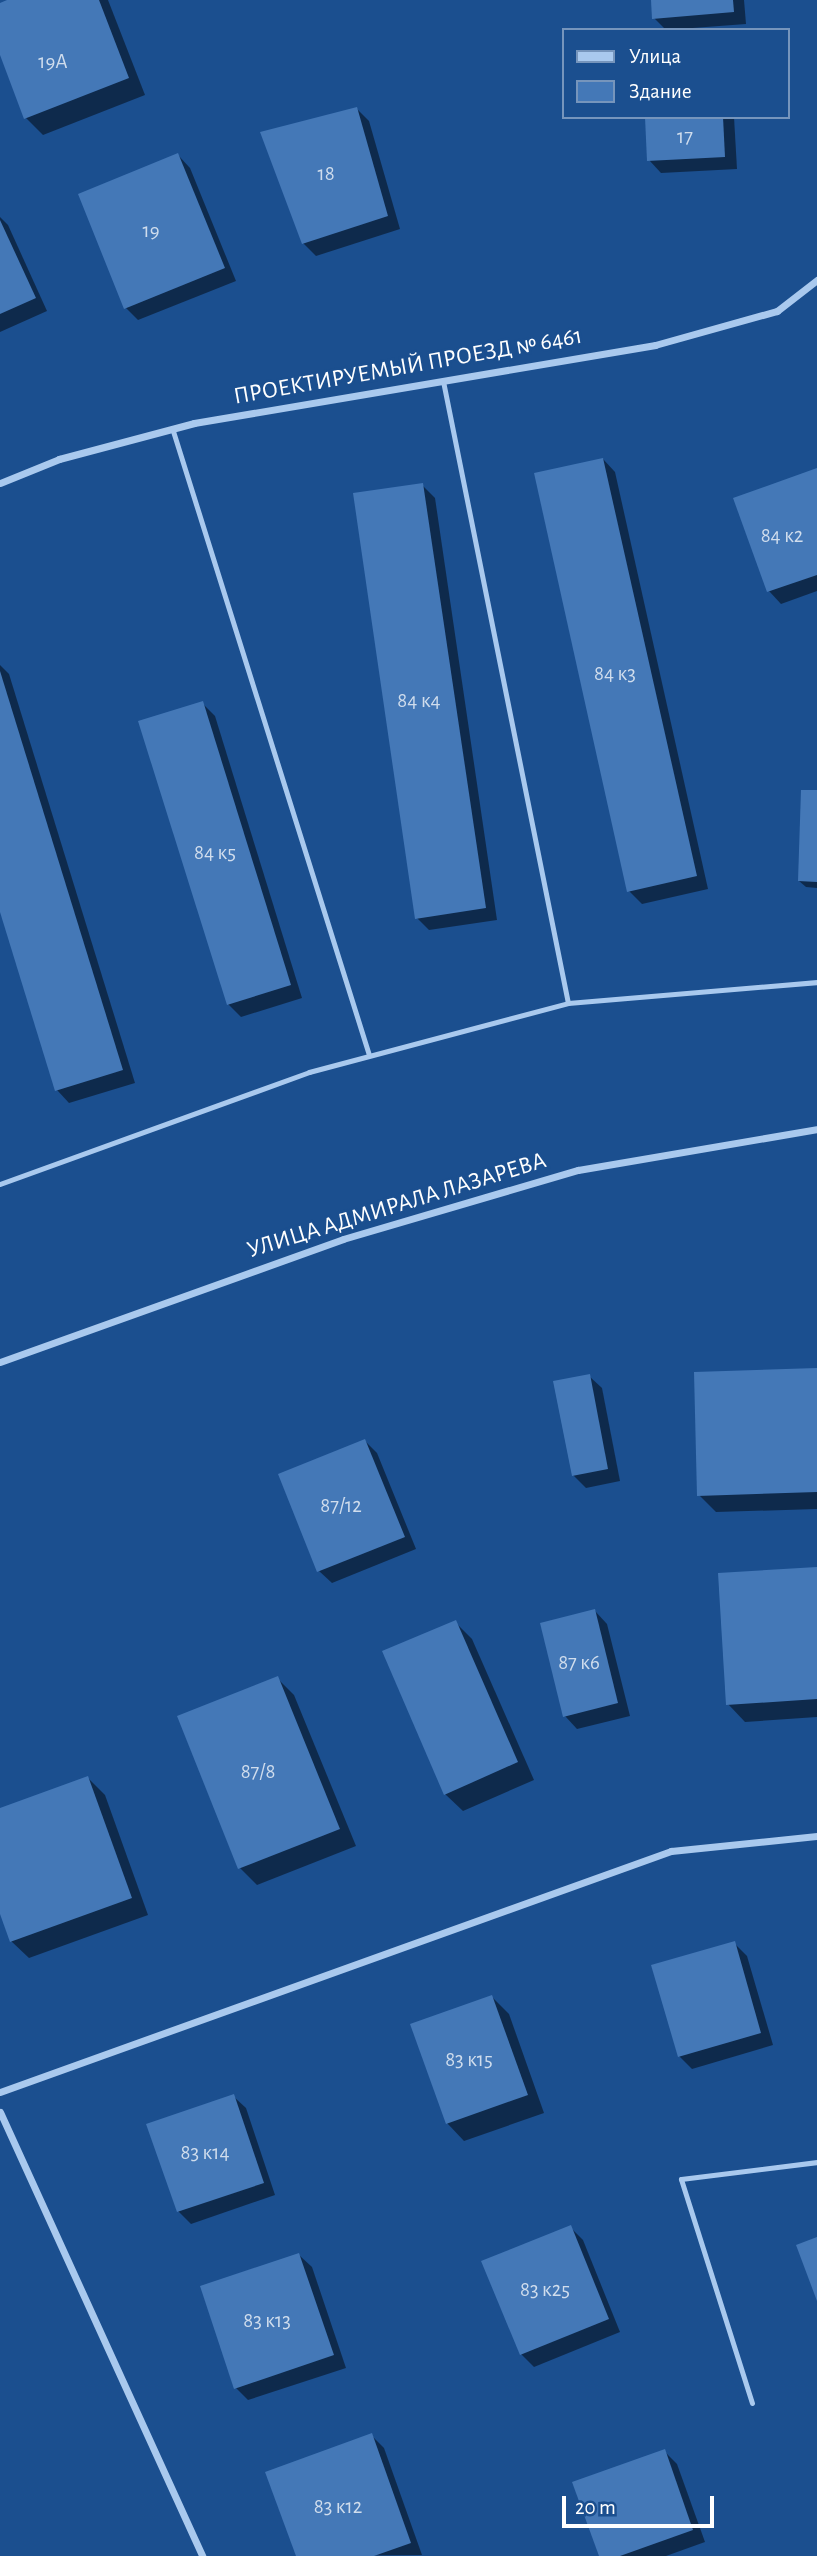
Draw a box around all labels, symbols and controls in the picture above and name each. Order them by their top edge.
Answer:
legend [562,28,789,119]
text: Улица [629,46,681,67]
house number: 19А [38,49,68,75]
text: Здание [629,81,692,102]
house number: 17 [677,124,693,150]
house number: 18 [317,161,335,187]
house number: 19 [142,218,160,244]
street label: ПРОЕКТИРУЕМЫЙ ПРОЕЗД № 6461 [231,322,585,412]
house number: 84 к2 [761,523,803,549]
house number: 84 к3 [594,661,636,687]
house number: 84 к4 [397,688,441,714]
house number: 84 к5 [194,840,236,866]
street label: УЛИЦА АДМИРАЛА ЛАЗАРЕВА [244,1147,550,1265]
house number: 87/12 [320,1493,362,1519]
house number: 87 к6 [558,1650,600,1676]
house number: 87/8 [241,1759,275,1785]
house number: 83 к15 [445,2047,493,2073]
house number: 83 к14 [180,2140,230,2166]
house number: 83 к25 [520,2277,570,2303]
house number: 83 к13 [243,2308,291,2334]
scale bar [565,2482,717,2526]
house number: 83 к12 [314,2494,362,2520]
text: 20 m [575,2497,616,2518]

